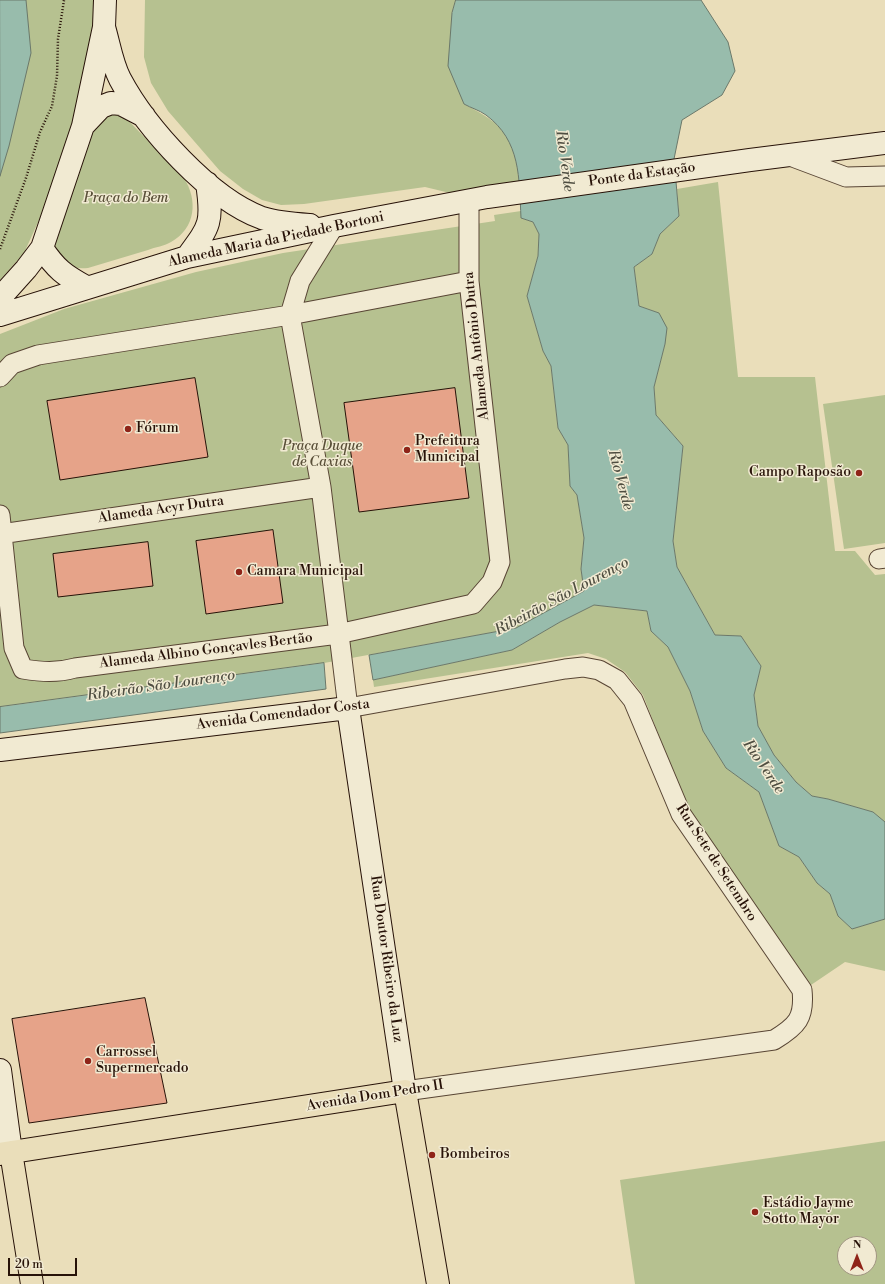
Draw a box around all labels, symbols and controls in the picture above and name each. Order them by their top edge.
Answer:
water label: Rio Verde [551,129,577,193]
street label: Ponte da Estação [587,159,697,191]
park label: Praça do Bem [84,191,168,207]
street label: Alameda Maria da Piedade Bortoni [166,209,386,271]
street label: Alameda Antônio Dutra [461,271,493,421]
place label: Fórum [136,421,179,437]
marker: Fórum [123,424,133,434]
place label: Prefeitura Municipal [415,434,480,466]
park label: Praça Duque de Caxias [282,439,362,472]
marker: Prefeitura Municipal [402,445,412,455]
water label: Rio Verde [603,448,637,512]
place label: Campo Raposão [749,465,851,481]
marker: Campo Raposão [854,468,864,478]
street label: Alameda Acyr Dutra [97,493,225,527]
water label: Ribeirão São Lourenço [492,554,632,640]
place label: Camara Municipal [247,564,363,580]
marker: Camara Municipal [234,567,244,577]
street label: Alameda Albino Gonçavles Bertão [98,630,314,672]
water label: Ribeirão São Lourenço [86,667,236,705]
street label: Avenida Comendador Costa [195,696,371,734]
water label: Rio Verde [738,736,788,798]
street label: Rua Sete de Setembro [672,801,760,925]
street label: Rua Doutor Ribeiro da Luz [366,874,406,1044]
place label: Carrossel Supermercado [96,1045,189,1078]
marker: Carrossel Supermercado [83,1056,93,1066]
street label: Avenida Dom Pedro II [305,1077,445,1115]
place label: Bombeiros [440,1147,510,1163]
marker: Bombeiros [427,1150,437,1160]
place label: Estádio Jayme Sotto Mayor [763,1196,854,1228]
marker: Estádio Jayme Sotto Mayor [750,1207,760,1217]
north arrow [837,1236,877,1276]
text: N [853,1238,861,1252]
scale bar [10,1250,79,1276]
text: 20 m [15,1257,43,1272]

